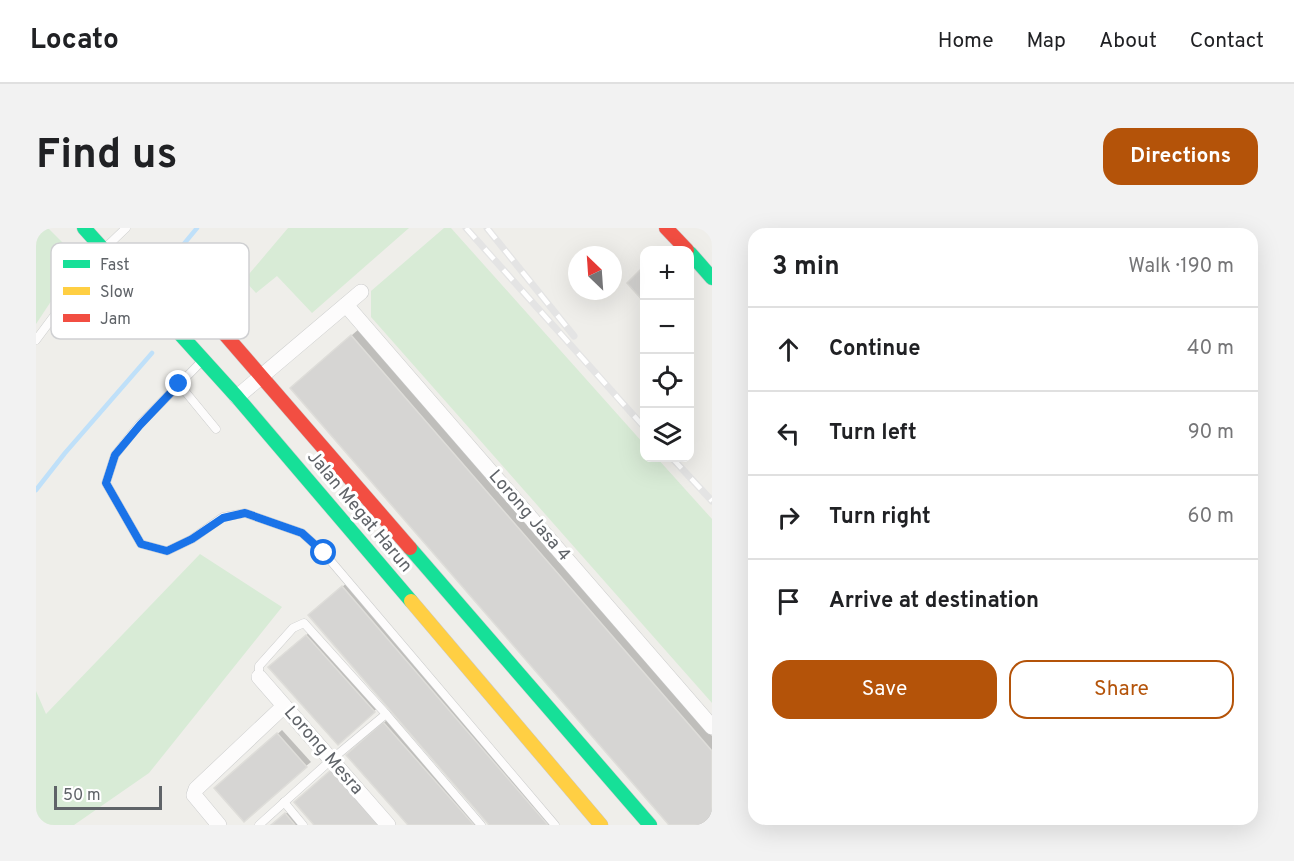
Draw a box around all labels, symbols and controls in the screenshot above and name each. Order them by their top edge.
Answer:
text: Locato [30,23,119,59]
text: Home [938,28,994,55]
text: Map [1027,28,1066,55]
text: About [1099,28,1157,55]
text: Contact [1190,28,1264,55]
button: Directions [1103,128,1258,185]
text: Find us [36,130,177,183]
legend [51,243,249,339]
north arrow [568,246,622,300]
map controls [640,246,694,462]
button: + [640,246,694,300]
text: 3 min [772,251,840,284]
text: Walk · 190 m [1128,254,1234,280]
text: Fast [100,256,130,276]
text: Slow [100,283,134,303]
button: − [640,300,694,354]
text: Jam [100,310,131,330]
icon: ahead [772,333,805,366]
text: Continue [829,336,920,363]
text: 40 m [1187,336,1234,362]
button: locate [640,354,694,408]
route end [165,370,191,396]
button: layers [640,408,694,462]
icon: left [772,417,805,450]
text: Turn left [829,420,917,447]
text: 90 m [1188,420,1234,446]
street label: Jalan Megat Harun [301,446,417,578]
street label: Lorong Jasa 4 [483,466,575,566]
icon: right [772,501,805,534]
text: Turn right [829,504,931,531]
text: 60 m [1188,504,1234,530]
route start [310,539,336,565]
icon: arrive [772,585,805,618]
text: Arrive at destination [829,588,1039,615]
button: Save [772,660,997,719]
button: Share [1009,660,1234,719]
street label: Lorong Mesra [278,702,368,800]
scale bar [54,783,162,810]
text: 50 m [63,786,101,806]

